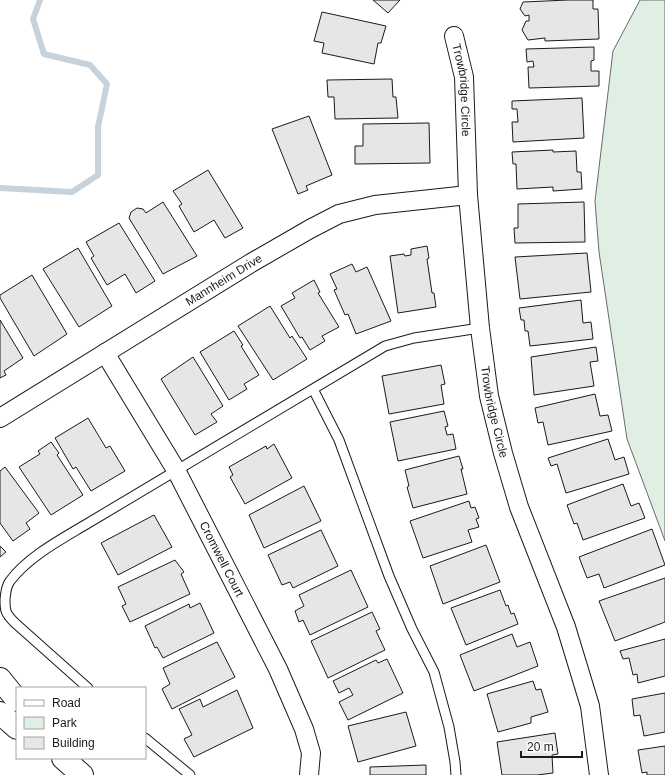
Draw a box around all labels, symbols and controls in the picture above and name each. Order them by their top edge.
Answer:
street label: Trowbridge Circle [449,42,473,137]
street label: Mannheim Drive [183,251,265,309]
street label: Trowbridge Circle [478,365,511,460]
street label: Cromwell Court [197,519,247,600]
legend [16,687,146,759]
text: Road [52,696,81,710]
text: Park [52,716,78,730]
scale bar [521,733,582,759]
text: Building [52,736,95,750]
text: 20 m [527,740,554,754]

